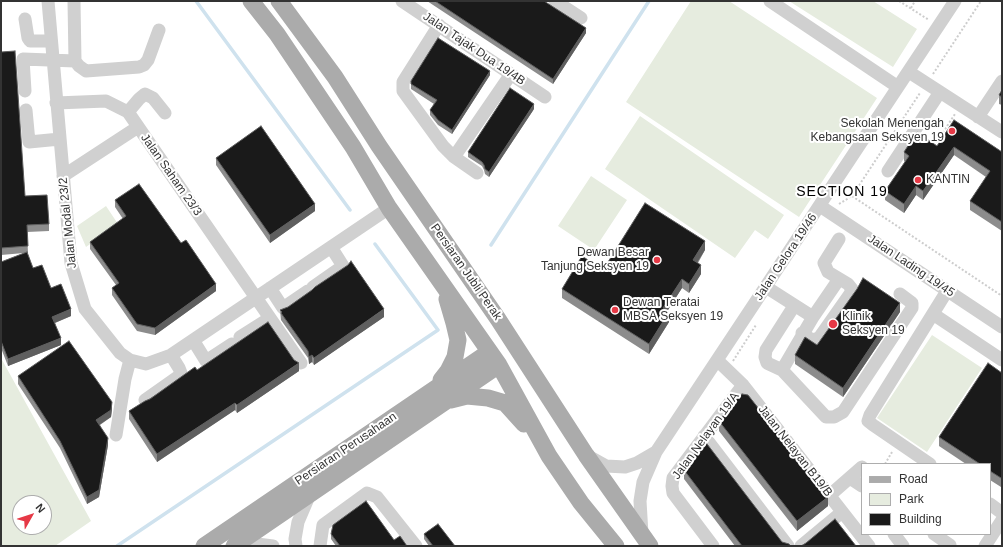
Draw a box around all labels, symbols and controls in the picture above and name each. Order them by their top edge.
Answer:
street label: Jalan Tajak Dua 19/4B [420,9,528,89]
place label: Sekolah Menengah Kebangsaan Seksyen 19 [811,117,944,145]
marker: Sekolah Menengah Kebangsaan Seksyen 19 [947,126,957,136]
street label: Jalan Saham 23/3 [137,131,205,219]
place label: KANTIN [926,173,970,187]
marker: KANTIN [913,175,923,185]
street label: Jalan Modal 23/2 [56,177,80,269]
district label: SECTION 19 [796,184,888,200]
street label: Jalan Gelora 19/46 [752,211,820,303]
street label: Persiaran Jubli Perak [427,221,505,323]
street label: Jalan Lading 19/45 [865,232,957,300]
place label: Dewan Besar Tanjung Seksyen 19 [541,246,649,274]
marker: Dewan Besar Tanjung Seksyen 19 [652,255,662,265]
place label: Dewan Teratai MBSA Seksyen 19 [623,296,723,324]
marker: Dewan Teratai MBSA Seksyen 19 [610,305,620,315]
place label: Klinik Seksyen 19 [842,310,905,338]
marker: Klinik Seksyen 19 [827,318,839,330]
street label: Jalan Nelayan 19/A [670,390,742,482]
street label: Jalan Nelayan B19/B [755,402,835,500]
street label: Persiaran Perusahaan [292,410,400,488]
legend [861,463,991,535]
text: Road [899,472,928,486]
text: Park [899,492,924,506]
north arrow [12,495,52,535]
text: N [33,501,48,515]
text: Building [899,512,942,526]

